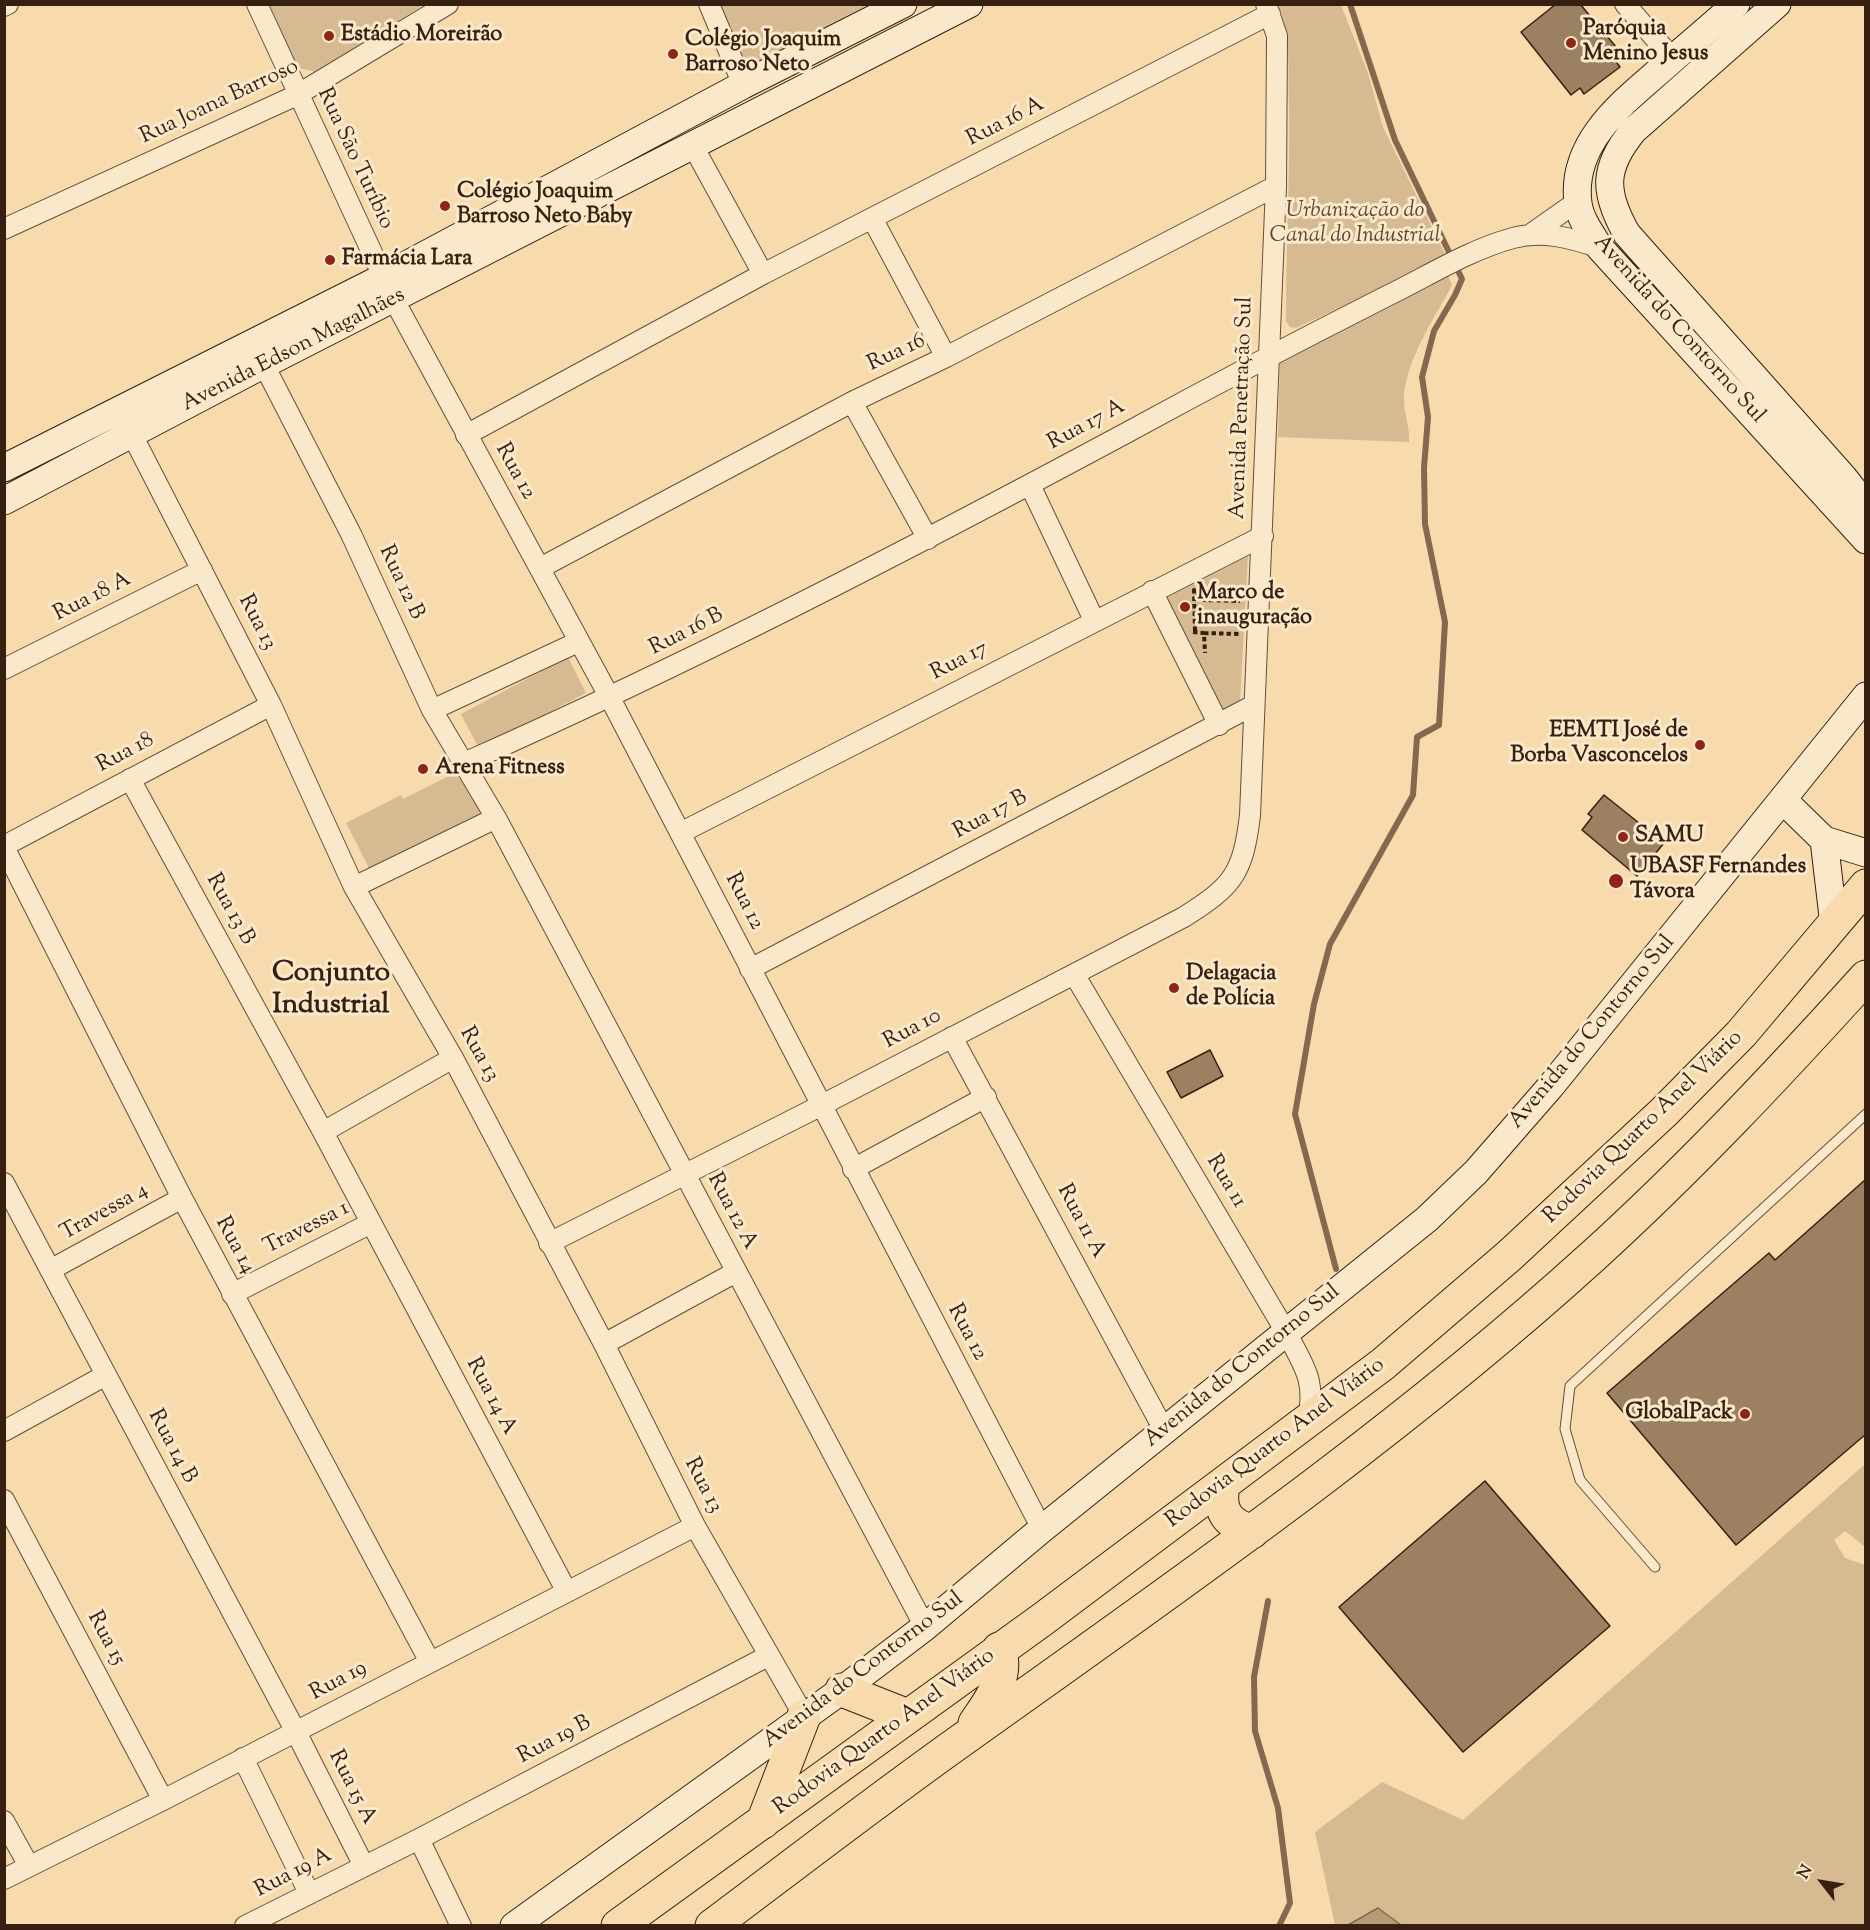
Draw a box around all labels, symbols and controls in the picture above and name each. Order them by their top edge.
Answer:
place label: Paróquia Menino Jesus [1583,17,1708,68]
place label: Estádio Moreirão [341,23,502,49]
place label: Colégio Joaquim Barroso Neto [685,28,841,80]
marker: Estádio Moreirão [322,29,336,43]
marker: Paróquia Menino Jesus [1564,36,1578,50]
marker: Colégio Joaquim Barroso Neto [666,47,680,61]
street label: Rua Joana Barroso [137,55,303,151]
street label: Rua São Turíbio [310,84,398,234]
street label: Rua 16 A [963,92,1049,154]
place label: Colégio Joaquim Barroso Neto Baby [457,180,632,231]
marker: Colégio Joaquim Barroso Neto Baby [438,199,452,213]
park label: Urbanização do Canal do Industrial [1270,199,1440,250]
street label: Avenida do Contorno Sul [1586,230,1770,430]
place label: Farmácia Lara [342,247,472,273]
marker: Farmácia Lara [323,253,337,267]
street label: Avenida Edson Magalhães [178,283,410,419]
street label: Avenida Penetração Sul [1226,296,1260,520]
street label: Rua 16 [864,329,930,379]
street label: Rua 17 A [1044,395,1130,457]
street label: Rua 12 [488,439,540,505]
street label: Rua 12 B [371,542,429,624]
street label: Rua 18 A [50,567,136,629]
place label: Marco de inauguração [1197,581,1312,632]
street label: Rua 13 [231,591,281,655]
marker: Marco de inauguração [1178,600,1192,614]
street label: Rua 16 B [646,603,728,663]
street label: Rua 17 [927,636,993,688]
place label: EEMTI José de Borba Vasconcelos [1511,719,1688,770]
street label: Rua 18 [93,728,159,780]
marker: EEMTI José de Borba Vasconcelos [1693,738,1707,752]
place label: Arena Fitness [435,756,565,782]
marker: Arena Fitness [416,762,430,776]
street label: Rua 17 B [950,786,1032,846]
place label: SAMU [1635,824,1703,850]
marker: SAMU [1616,830,1630,844]
place label: UBASF Fernandes Távora [1630,855,1806,906]
street label: Rua 12 [718,869,768,935]
street label: Rua 13 B [199,870,259,950]
marker: UBASF Fernandes Távora [1607,872,1625,890]
street label: Avenida do Contorno Sul [1504,931,1682,1135]
district label: Conjunto Industrial [272,958,390,1024]
place label: Delagacia de Polícia [1186,962,1276,1014]
marker: Delagacia de Polícia [1167,981,1181,995]
street label: Rua 10 [880,1004,946,1056]
street label: Rua 13 [452,1023,504,1087]
street label: Rodovia Quarto Anel Viário [1539,1026,1749,1230]
street label: Rua 11 [1199,1151,1251,1213]
street label: Rua 12 A [700,1169,762,1255]
street label: Travessa 4 [57,1178,153,1248]
street label: Rua 11 A [1050,1180,1110,1264]
street label: Travessa 1 [260,1196,354,1262]
street label: Rua 14 [208,1213,260,1279]
street label: Avenida do Contorno Sul [1140,1280,1346,1454]
street label: Rua 12 [940,1300,992,1366]
street label: Rodovia Quarto Anel Viário [1161,1353,1391,1535]
street label: Rua 14 A [459,1354,521,1440]
place label: GlobalPack [1625,1401,1733,1427]
street label: Rua 14 B [141,1406,201,1488]
marker: GlobalPack [1738,1407,1752,1421]
street label: Rua 13 [677,1454,727,1518]
street label: Avenida do Contorno Sul [759,1587,969,1755]
street label: Rua 15 [80,1607,130,1671]
street label: Rodovia Quarto Anel Viário [769,1644,1001,1822]
street label: Rua 19 [306,1656,372,1708]
street label: Rua 19 B [514,1711,596,1771]
street label: Rua 15 A [321,1746,381,1830]
street label: Rua 19 A [251,1843,337,1905]
north arrow [1792,1852,1852,1912]
text: N [1793,1861,1819,1884]

